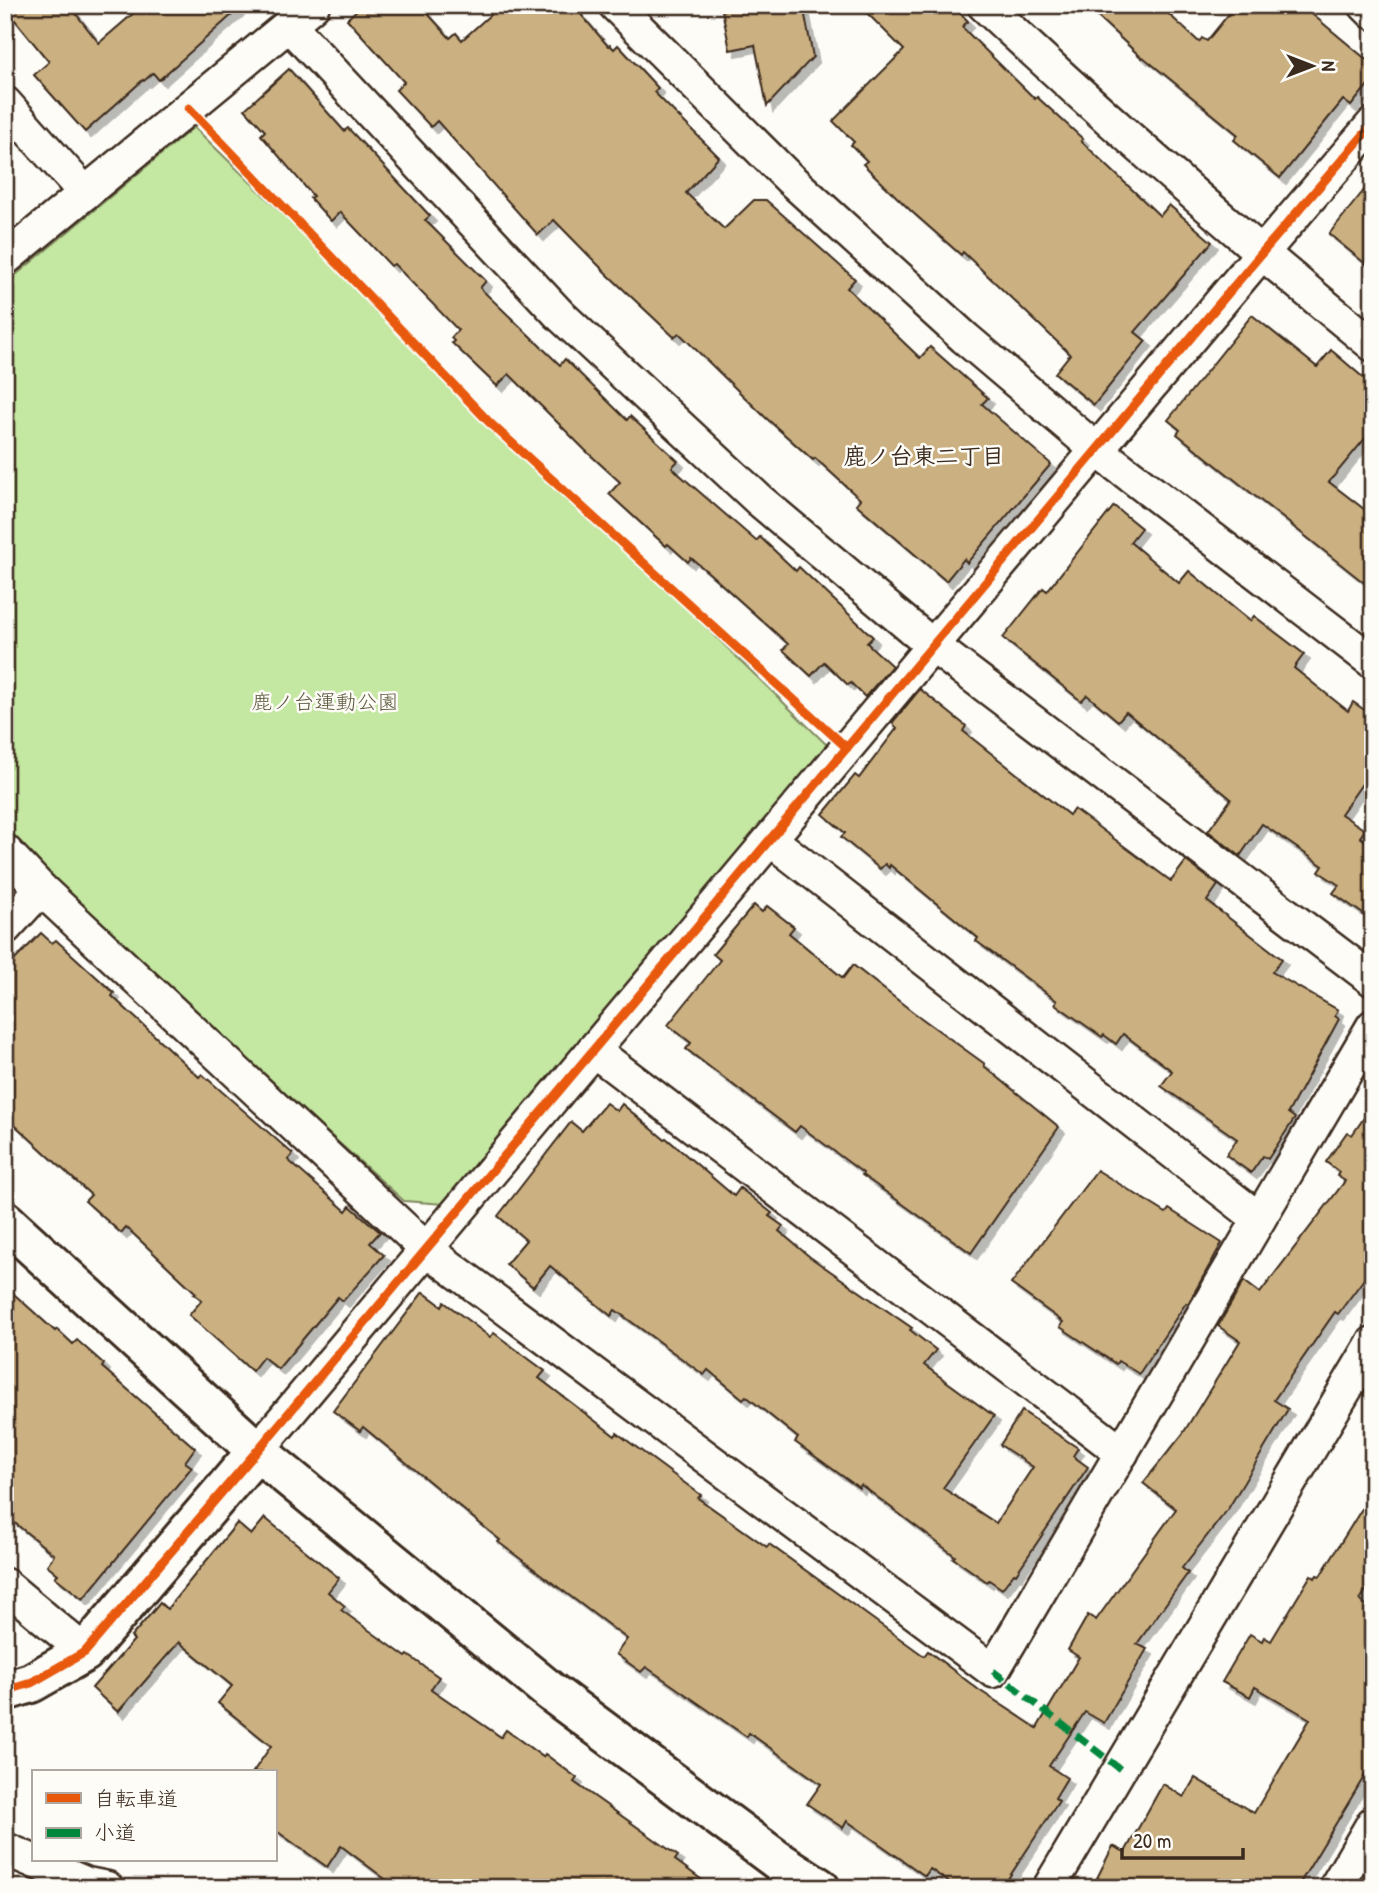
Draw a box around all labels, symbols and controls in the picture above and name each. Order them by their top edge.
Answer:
north arrow [1276,32,1346,102]
text: N [1316,61,1342,71]
district label: 鹿ノ台東二丁目 [844,440,1005,471]
park label: 鹿ノ台運動公園 [252,687,399,716]
legend [32,1770,276,1862]
text: 自転車道 [94,1784,178,1813]
scale bar [1122,1816,1243,1860]
text: 小道 [94,1818,136,1847]
text: 20 m [1133,1826,1171,1855]

